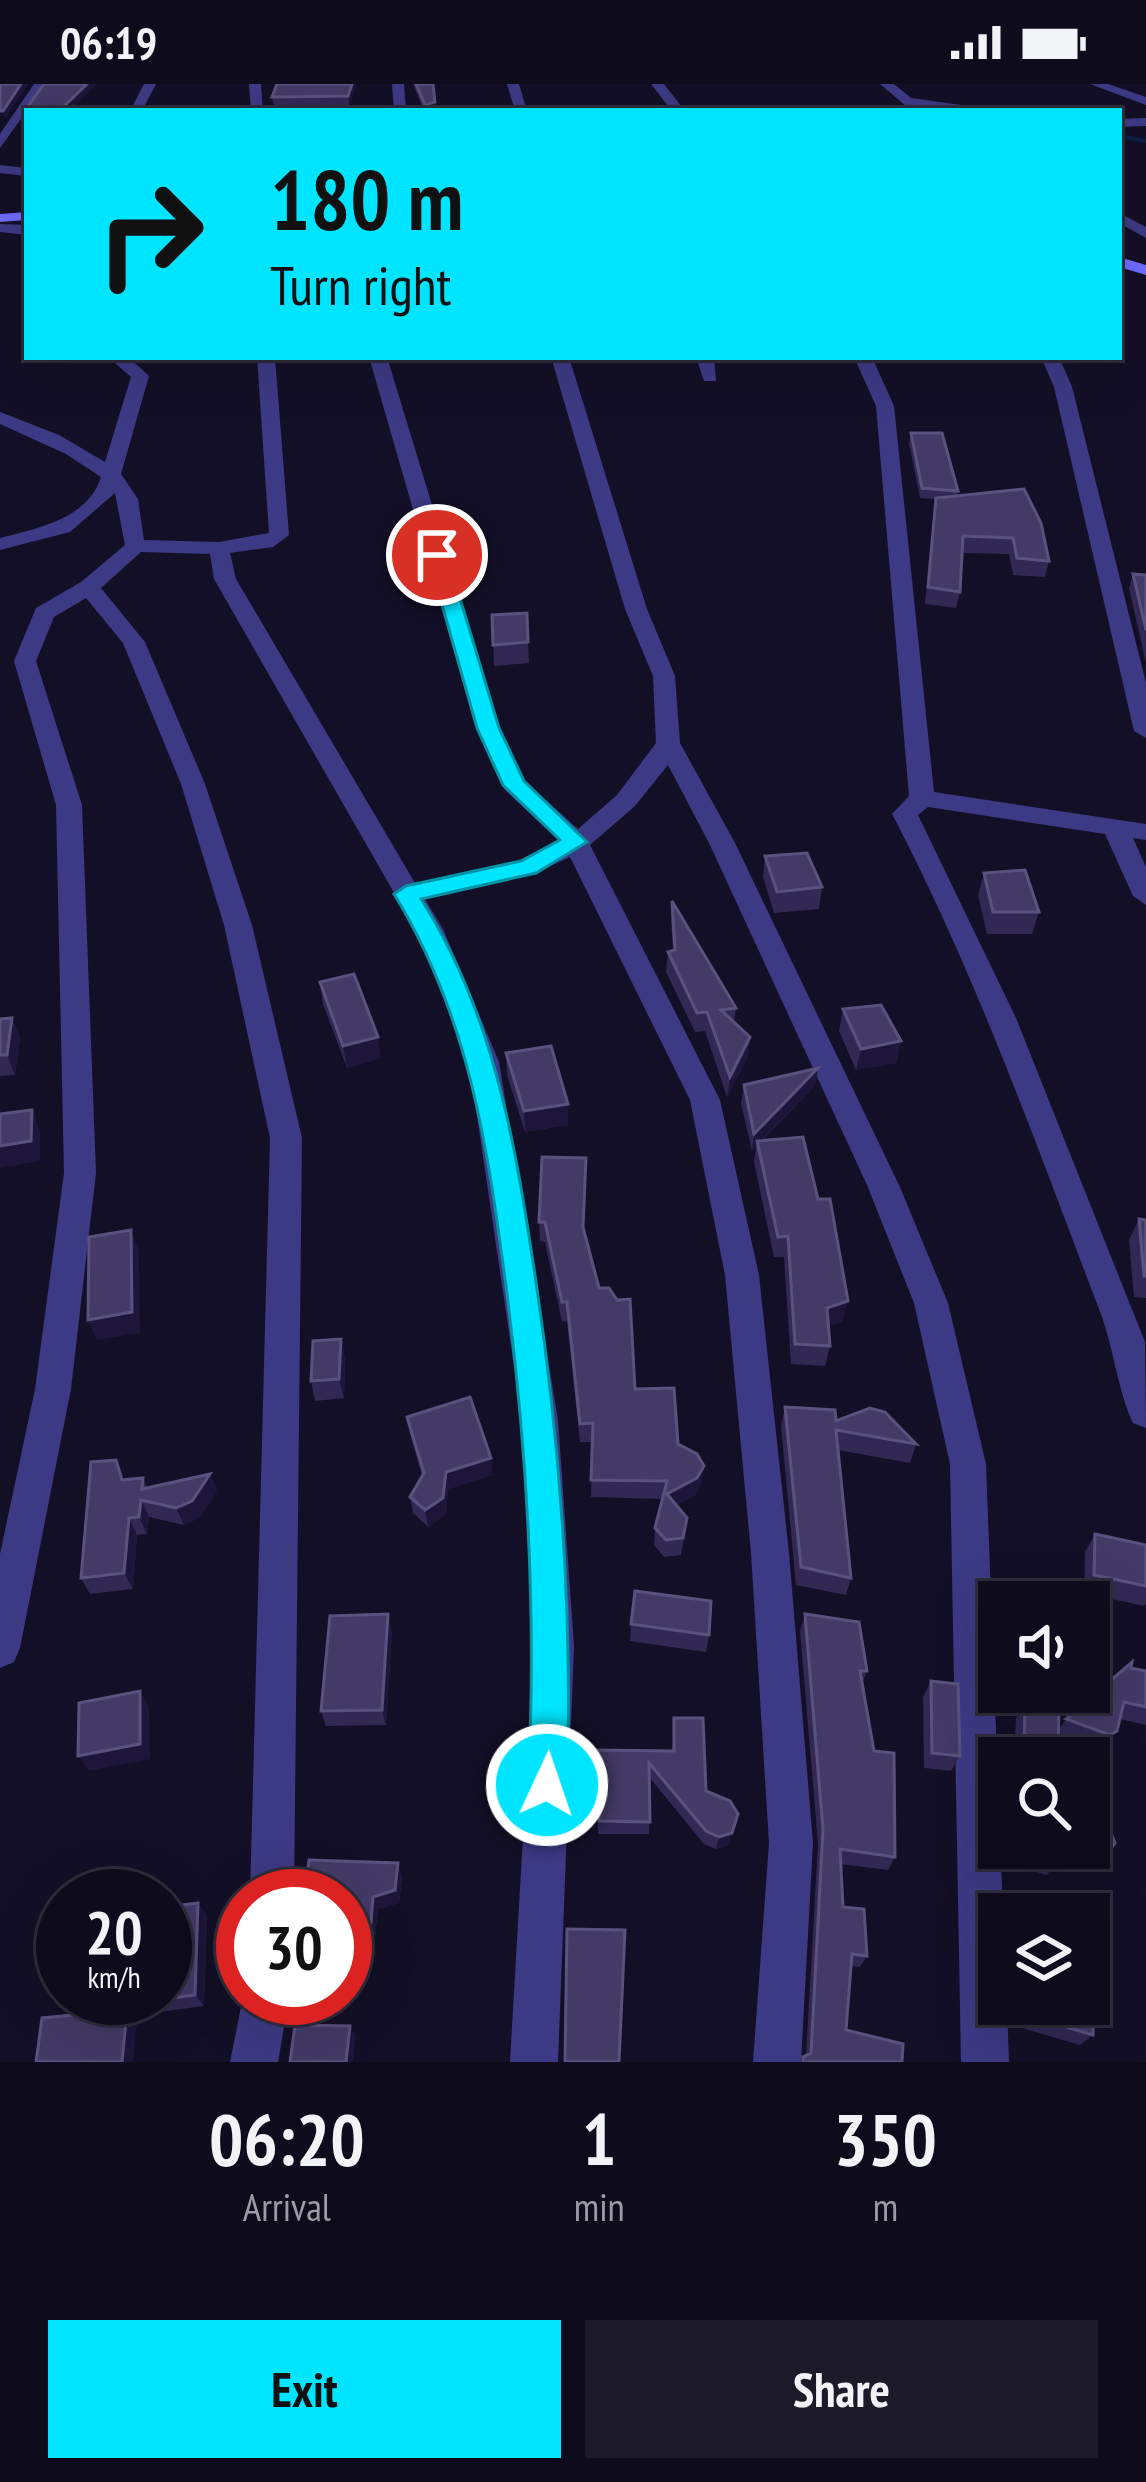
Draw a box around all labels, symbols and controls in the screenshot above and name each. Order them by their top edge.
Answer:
text: 06:19 [60,13,157,71]
text: 180 m [270,144,463,253]
icon: right [72,156,228,312]
text: Turn right [270,250,451,320]
pin [386,504,488,606]
icon: arrive [404,522,470,588]
map controls [978,1581,1110,2025]
button: sound [978,1581,1110,1713]
position arrow [484,1722,610,1848]
button: search [978,1737,1110,1869]
speed limit sign: 30 [216,1869,372,2025]
text: 20 [85,1893,143,1971]
button: layers [978,1893,1110,2025]
text: km/h [87,1957,141,1996]
text: 06:20 [209,2092,365,2185]
text: 1 [582,2092,616,2185]
text: 350 [834,2092,937,2185]
text: Arrival [243,2181,331,2232]
text: min [574,2181,625,2232]
text: m [873,2181,898,2232]
button: Exit [48,2320,561,2458]
button: Share [585,2320,1098,2458]

